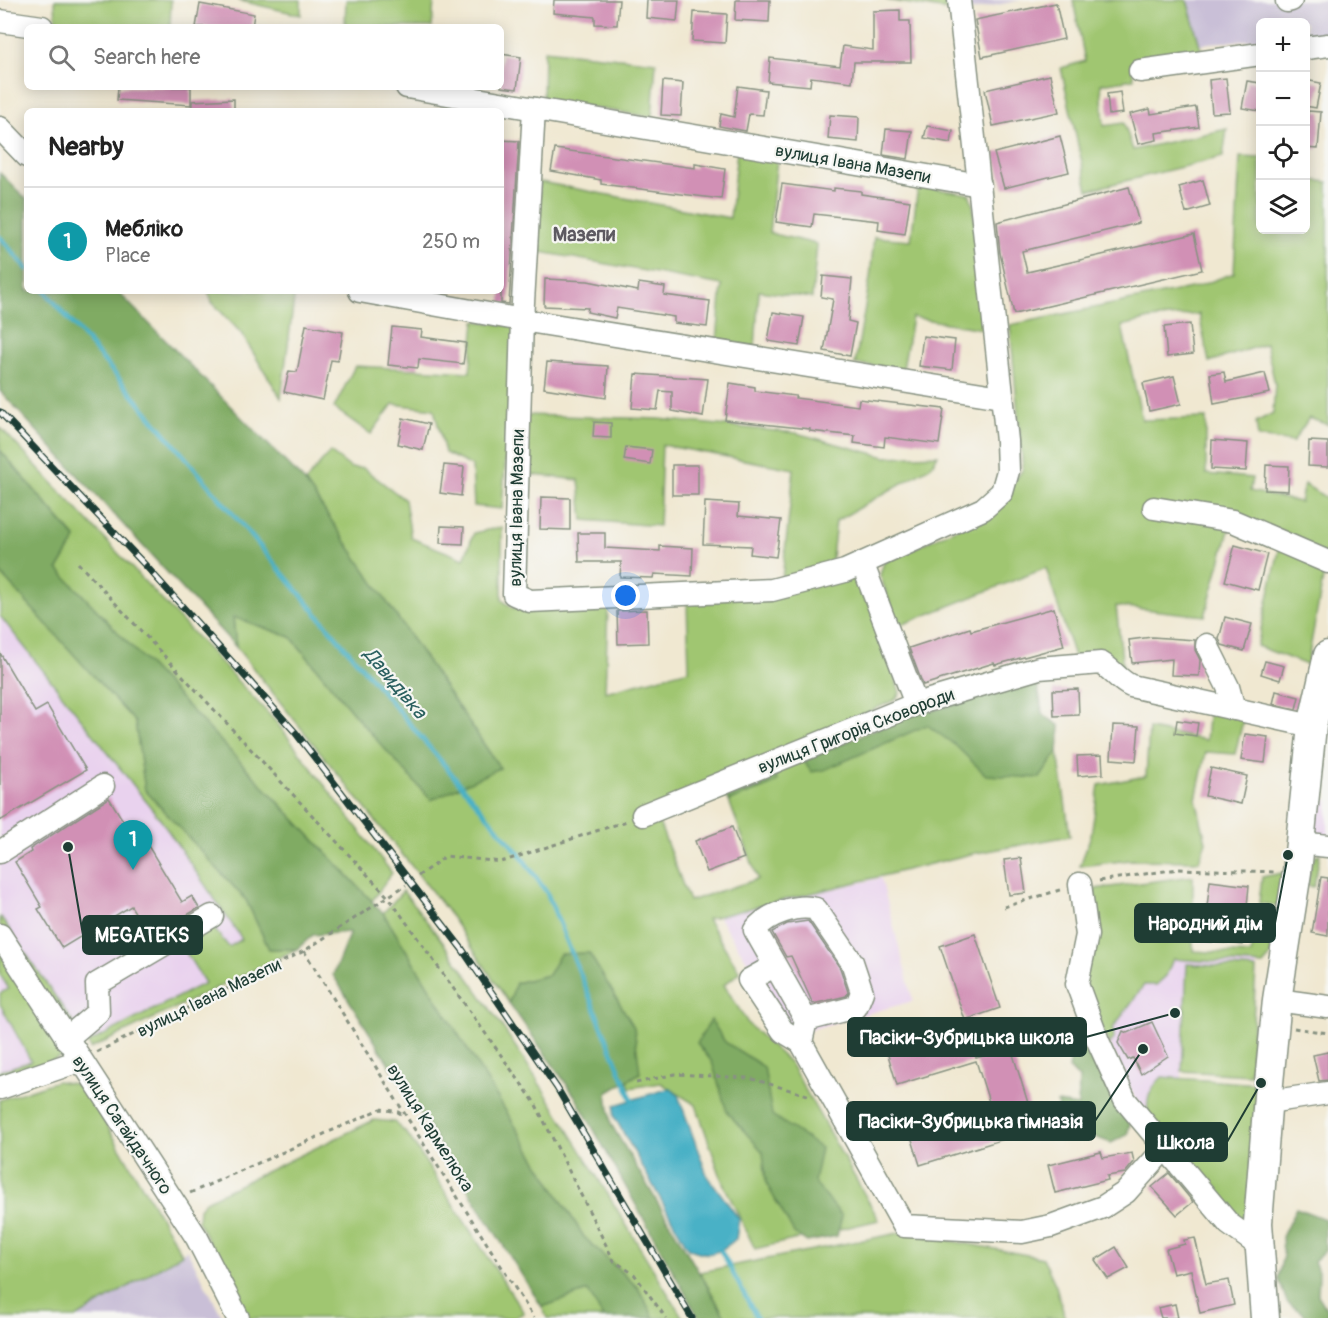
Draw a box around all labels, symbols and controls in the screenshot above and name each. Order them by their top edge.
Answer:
map controls [1256,18,1310,234]
button: + [1256,18,1310,72]
search box [24,24,504,90]
icon: search [45,41,78,74]
text: Search here [93,43,200,71]
button: − [1256,72,1310,126]
button: locate [1256,126,1310,180]
text: Nearby [48,131,124,163]
street label: вулиця Івана Мазепи [774,139,932,189]
button: layers [1256,180,1310,234]
text: Мебліко [105,215,183,243]
district label: Мазепи [553,222,615,247]
text: 1 [64,229,71,254]
text: 250 m [422,229,480,254]
text: Place [105,243,150,268]
street label: вулиця Івана Мазепи [504,429,530,587]
your location [611,581,640,610]
water label: Давидівка [357,642,433,725]
street label: вулиця Григорія Сковороди [755,683,957,779]
pin: 1 [114,820,152,870]
callout: Народний дім [1135,904,1275,942]
text: Народний дім [1147,911,1263,936]
callout: MEGATEKS [83,916,202,954]
text: MEGATEKS [95,923,189,948]
street label: вулиця Івана Мазепи [133,953,285,1043]
callout: Пасіки-Зубрицька школа [848,1018,1086,1056]
text: Пасіки-Зубрицька школа [860,1025,1074,1050]
street label: вулиця Сагайдачного [67,1051,177,1199]
street label: вулиця Кармелюка [381,1060,479,1196]
callout: Пасіки-Зубрицька гімназія [847,1102,1095,1140]
text: Пасіки-Зубрицька гімназія [859,1109,1083,1134]
callout: Школа [1146,1123,1227,1161]
text: Школа [1156,1130,1215,1155]

